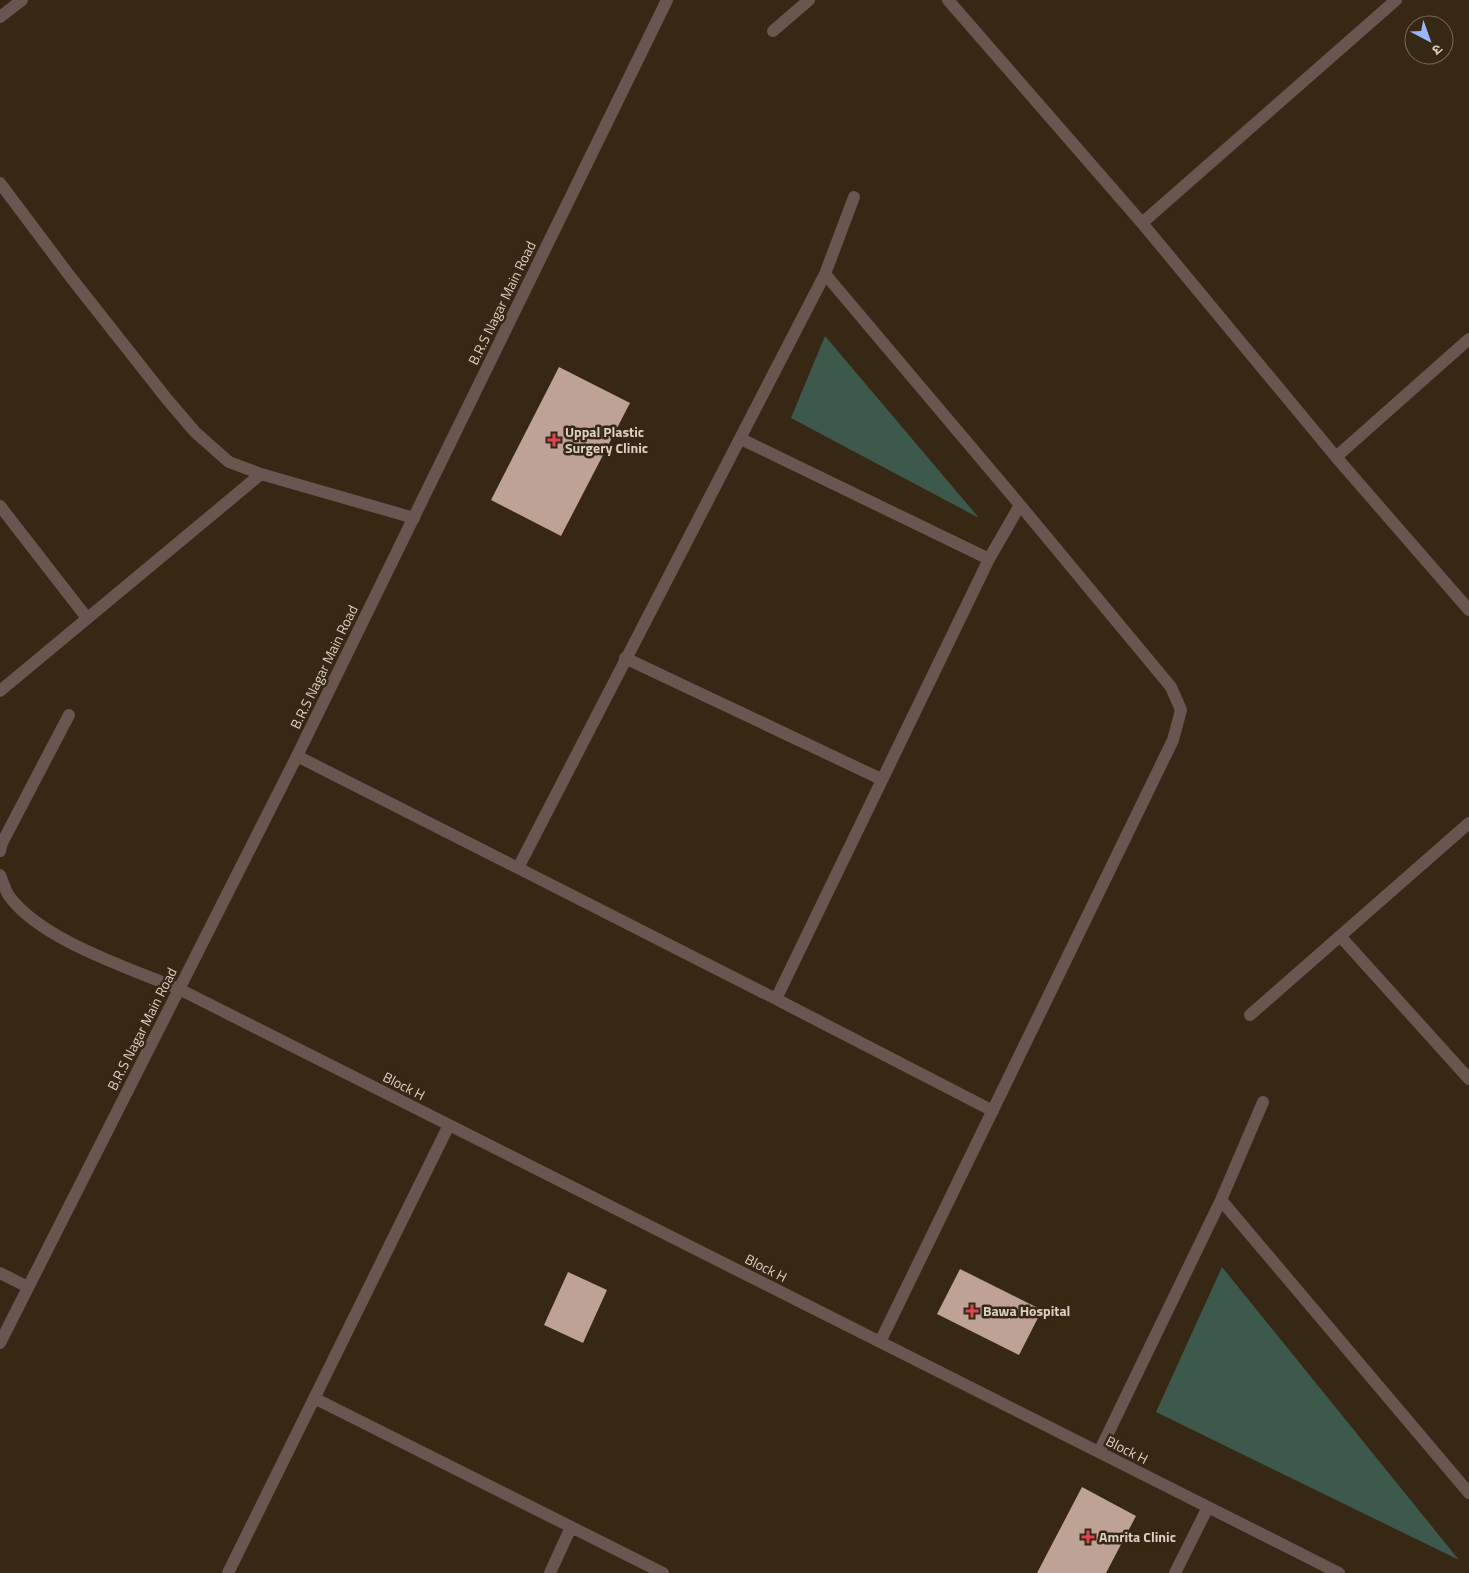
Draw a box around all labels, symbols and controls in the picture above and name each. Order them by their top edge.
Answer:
north arrow [1404,15,1454,65]
text: उ [1427,40,1448,61]
street label: B.R.S Nagar Main Road [462,237,541,368]
place label: Uppal Plastic Surgery Clinic [565,421,648,458]
marker: Uppal Plastic Surgery Clinic [547,433,561,447]
street label: B.R.S Nagar Main Road [284,601,363,732]
street label: B.R.S Nagar Main Road [101,964,182,1094]
street label: Block H [380,1066,429,1105]
street label: Block H [742,1248,791,1287]
place label: Bawa Hospital [983,1300,1070,1321]
marker: Bawa Hospital [965,1304,979,1318]
street label: Block H [1103,1430,1152,1469]
place label: Amrita Clinic [1099,1526,1176,1547]
marker: Amrita Clinic [1081,1530,1095,1544]

